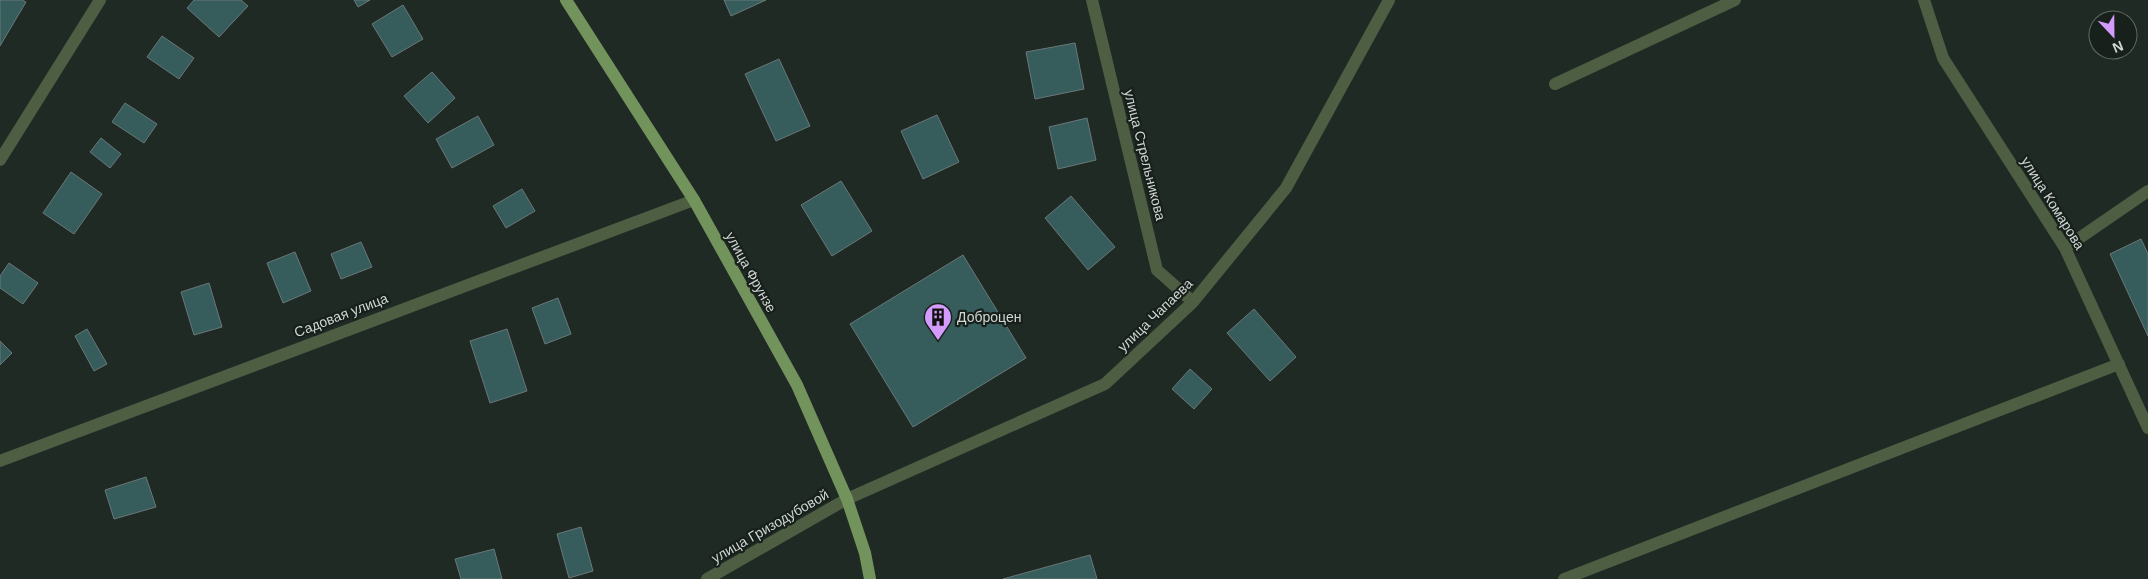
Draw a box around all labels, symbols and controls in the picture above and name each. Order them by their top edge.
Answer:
north arrow [2088,10,2138,60]
text: N [2110,38,2126,56]
street label: улица Стрельникова [1121,88,1169,222]
street label: улица Комарова [2018,154,2088,253]
street label: улица Фрунзе [722,229,780,315]
street label: улица Чапаева [1114,275,1196,355]
street label: Садовая улица [292,290,390,340]
building icon: Доброцен [923,302,953,341]
place label: Доброцен [957,309,1021,325]
street label: улица Гризодубовой [709,486,831,566]

